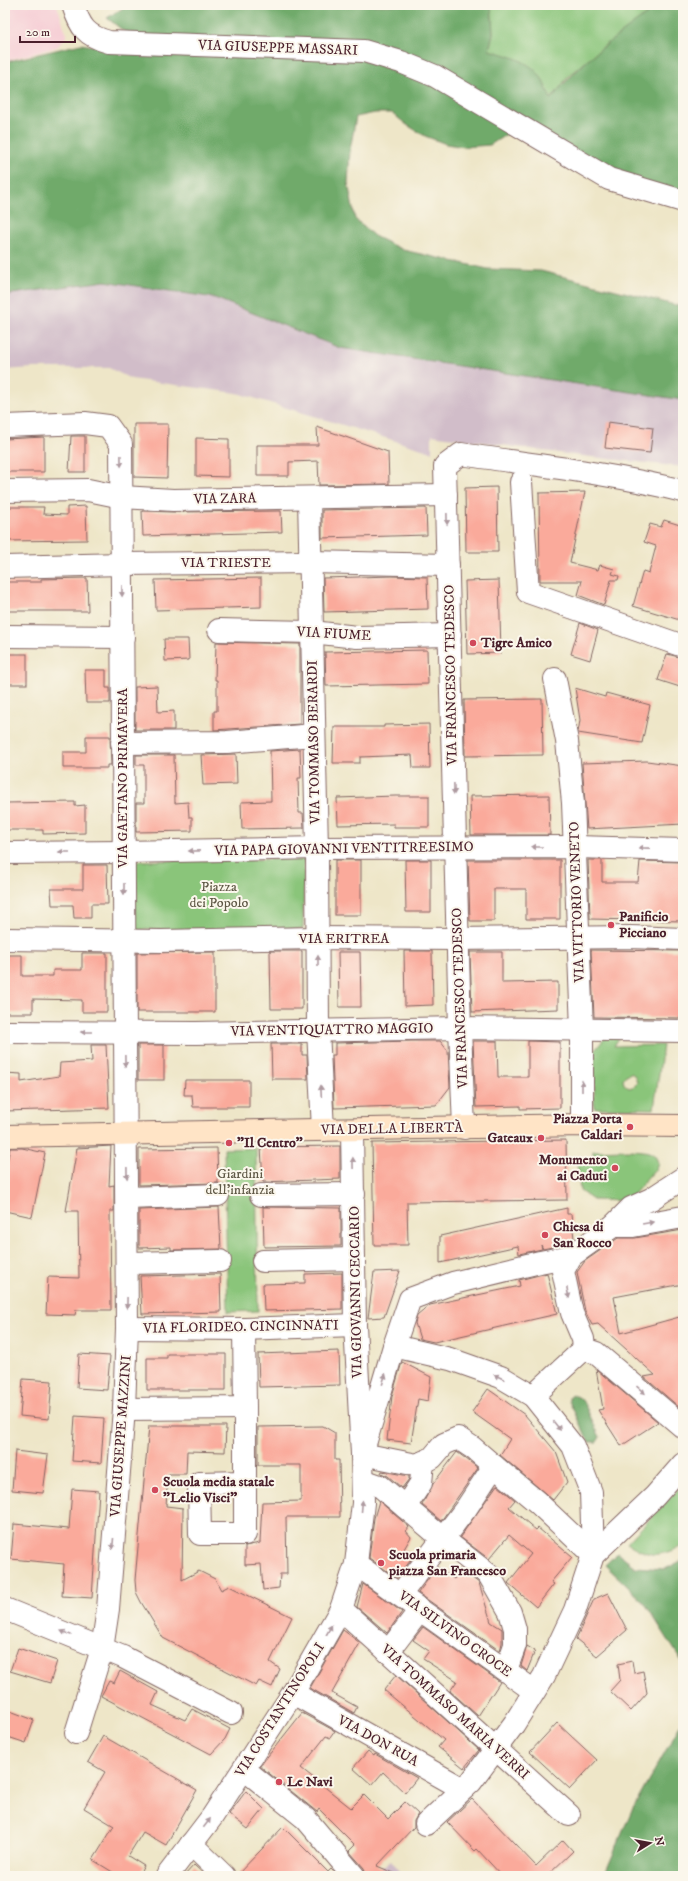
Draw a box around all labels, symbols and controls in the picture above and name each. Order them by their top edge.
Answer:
scale bar [20,18,75,44]
text: 20 m [26,25,50,40]
street label: VIA GIUSEPPE MASSARI [197,36,358,60]
one-way arrow [118,455,124,468]
street label: VIA ZARA [193,489,258,509]
one-way arrow [444,513,450,526]
street label: VIA TRIESTE [180,554,271,572]
street label: VIA FRANCESCO TEDESCO [440,584,462,767]
one-way arrow [119,585,125,598]
street label: VIA FIUME [295,623,372,645]
place label: Tigre Amico [480,634,552,652]
marker: Tigre Amico [468,638,478,648]
street label: VIA TOMMASO BERARDI [304,660,324,825]
street label: VIA GAETANO PRIMAVERA [114,687,132,869]
one-way arrow [450,783,457,795]
street label: VIA VITTORIO VENETO [565,821,589,984]
street label: VIA PAPA GIOVANNI VENTITREESIMO [213,838,474,860]
one-way arrow [530,844,543,850]
one-way arrow [637,845,650,851]
one-way arrow [187,848,200,854]
one-way arrow [57,849,70,855]
park label: Piazza dei Popolo [190,878,249,912]
one-way arrow [121,883,127,896]
street label: VIA FRANCESCO TEDESCO [448,907,472,1090]
place label: Panificio Picciano [619,908,669,942]
marker: Panificio Picciano [606,920,616,930]
street label: VIA ERITREA [298,930,390,948]
one-way arrow [315,954,321,967]
street label: VIA VENTIQUATTRO MAGGIO [230,1019,434,1041]
one-way arrow [79,1029,92,1035]
one-way arrow [122,1055,128,1068]
one-way arrow [579,1079,585,1092]
one-way arrow [318,1085,325,1097]
place label: Piazza Porta Caldari [553,1110,623,1144]
street label: VIA DELLA LIBERTÀ [320,1119,464,1139]
marker: Piazza Porta Caldari [625,1122,635,1132]
place label: Gateaux [487,1129,533,1147]
marker: Gateaux [536,1133,546,1143]
place label: "Il Centro" [237,1134,303,1152]
marker: "Il Centro" [224,1138,234,1148]
place label: Monumento ai Caduti [539,1151,607,1185]
one-way arrow [350,1156,356,1169]
marker: Monumento ai Caduti [610,1163,620,1173]
park label: Giardini dell'infanzia [205,1165,275,1199]
one-way arrow [124,1167,130,1180]
street label: VIA GIOVANNI CECCARIO [345,1206,367,1379]
place label: Chiesa di San Rocco [553,1218,612,1252]
one-way arrow [642,1220,654,1226]
marker: Chiesa di San Rocco [540,1230,550,1240]
one-way arrow [565,1287,571,1299]
one-way arrow [124,1297,130,1310]
street label: VIA FLORIDEO. CINCINNATI [142,1316,339,1338]
street label: VIA GIUSEPPE MAZZINI [106,1354,136,1518]
one-way arrow [381,1373,387,1385]
one-way arrow [493,1373,505,1380]
one-way arrow [636,1386,646,1395]
one-way arrow [553,1421,561,1432]
place label: Scuola media statale "Lelio Visci" [163,1473,275,1507]
marker: Scuola media statale "Lelio Visci" [150,1485,160,1495]
one-way arrow [359,1500,365,1512]
one-way arrow [110,1538,117,1550]
place label: Scuola primaria piazza San Francesco [388,1546,506,1580]
marker: Scuola primaria piazza San Francesco [376,1558,386,1568]
street label: VIA SILVINO CROCE [394,1586,515,1681]
one-way arrow [325,1624,332,1636]
one-way arrow [60,1630,72,1636]
street label: VIA COSTANTINOPOLI [231,1639,329,1781]
street label: VIA TOMMASO MARIA VERRI [376,1640,533,1784]
street label: VIA DON RUA [334,1711,423,1771]
place label: Le Navi [287,1773,333,1791]
marker: Le Navi [274,1777,284,1787]
one-way arrow [203,1817,212,1828]
north arrow [630,1823,670,1863]
text: N [651,1836,667,1847]

